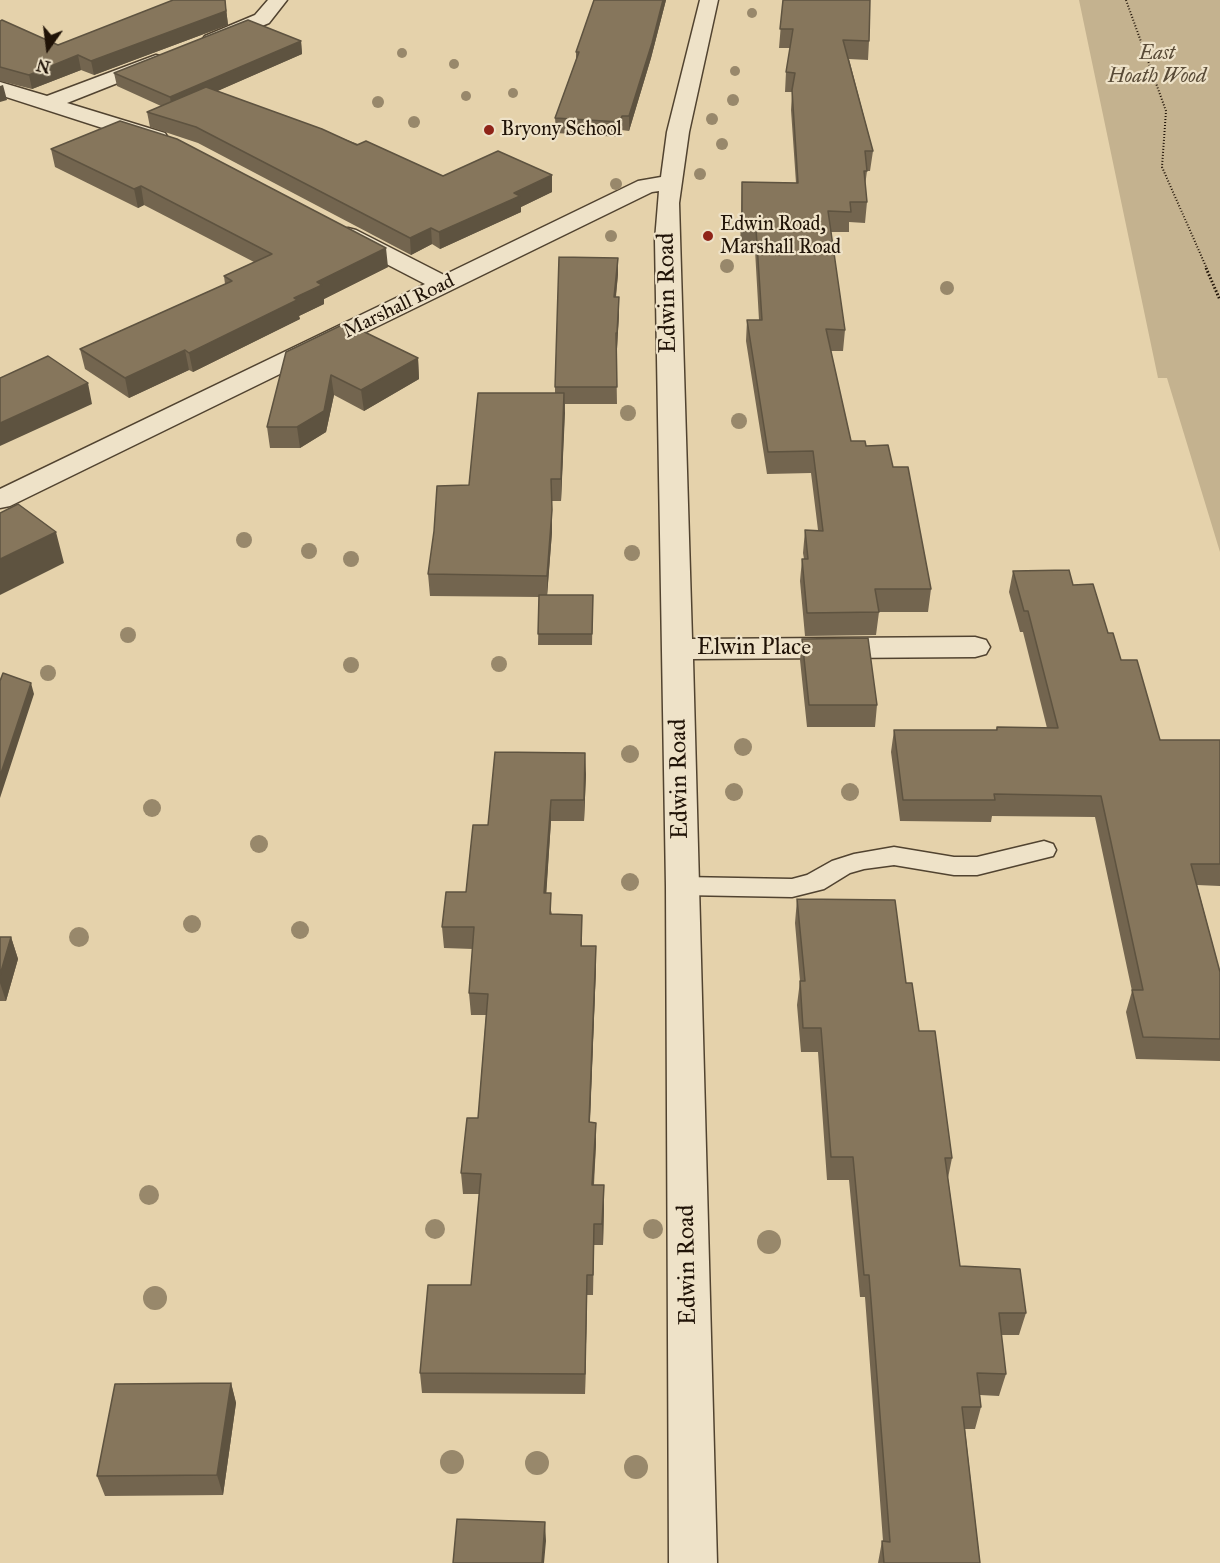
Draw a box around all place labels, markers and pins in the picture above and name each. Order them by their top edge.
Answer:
place label: Bryony School [501,118,622,142]
marker: Bryony School [482,123,496,137]
place label: Edwin Road, Marshall Road [720,213,841,260]
marker: Edwin Road, Marshall Road [701,229,715,243]

